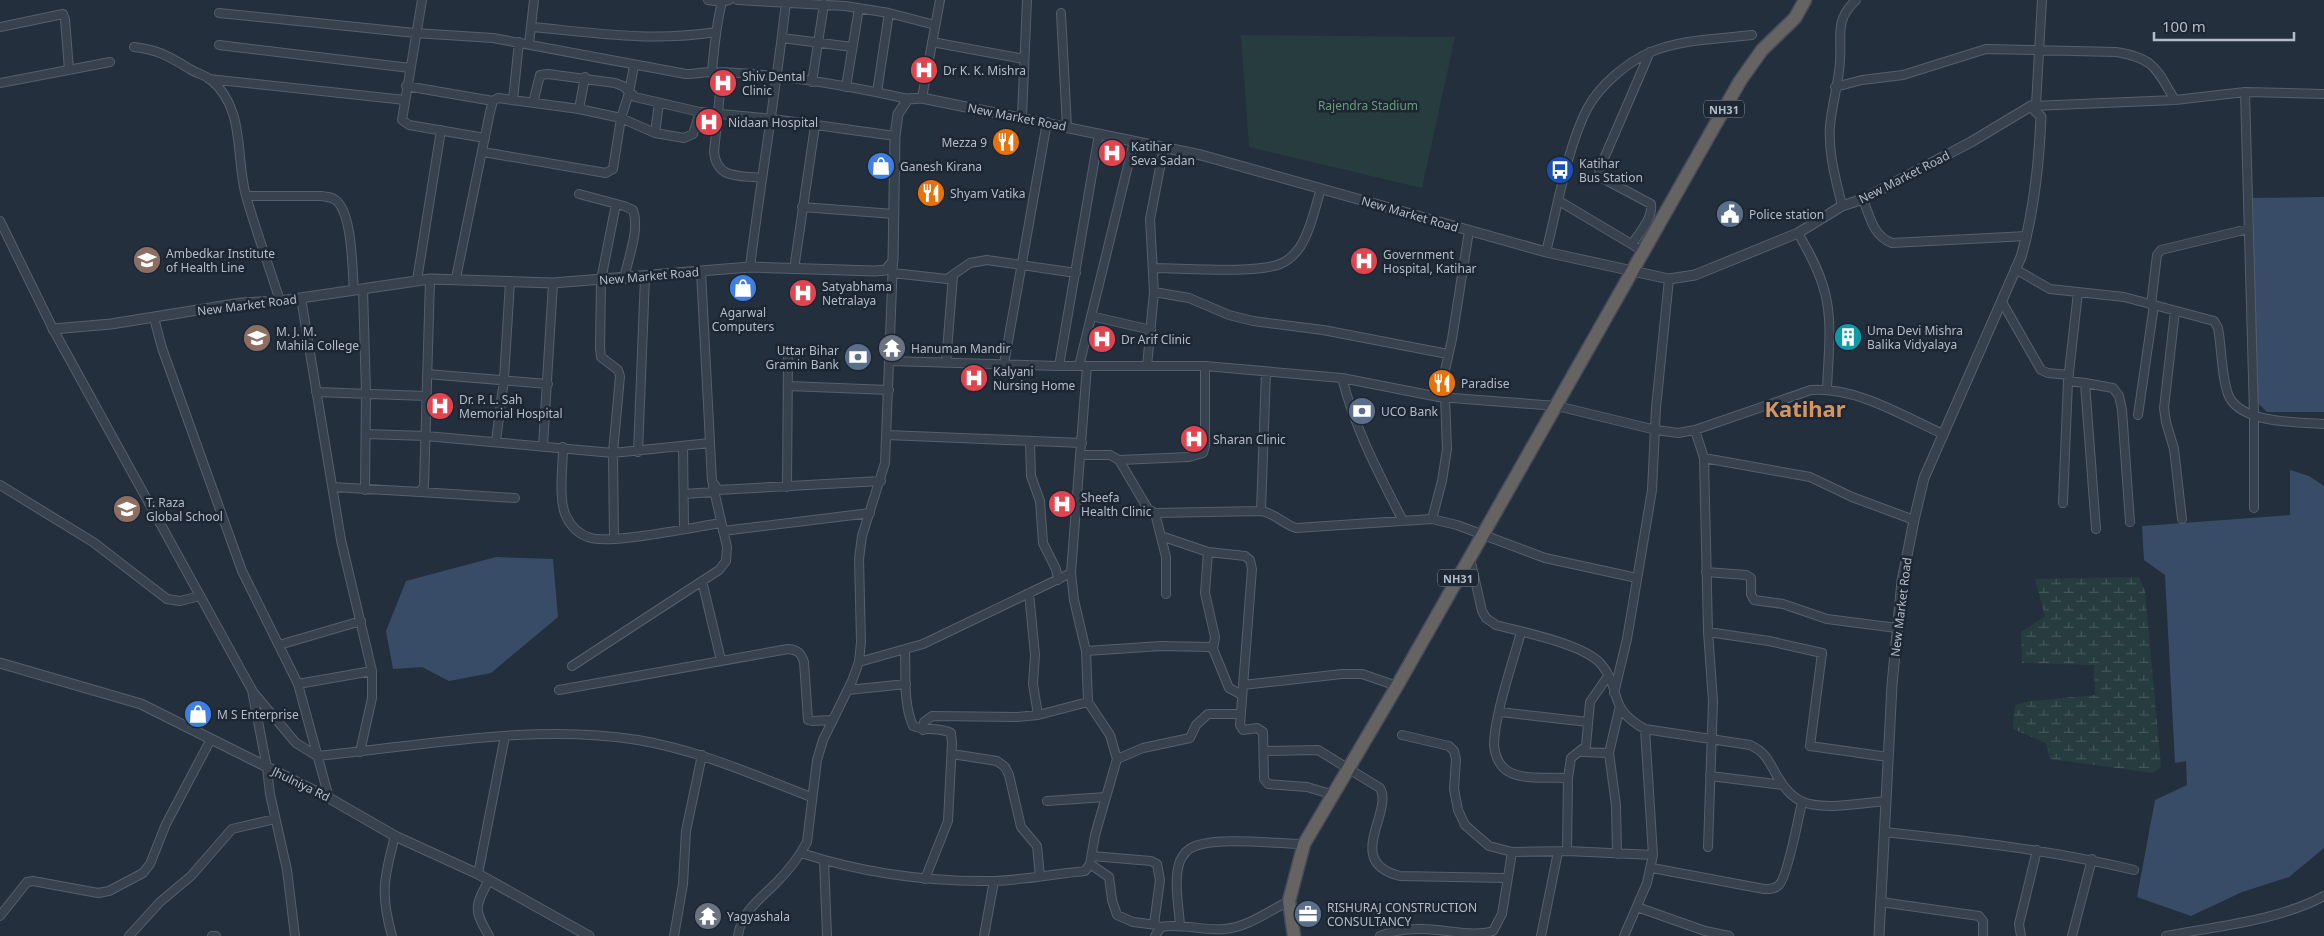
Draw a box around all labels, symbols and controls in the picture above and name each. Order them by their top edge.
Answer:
scale bar [2154,10,2294,42]
text: 100 m [2162,16,2206,36]
hospital icon: Dr K. K. Mishra [909,55,939,85]
place label: Dr K. K. Mishra [943,62,1026,79]
hospital icon: Shiv Dental Clinic [708,68,738,98]
place label: Shiv Dental Clinic [742,68,805,99]
park label: Rajendra Stadium [1318,97,1418,114]
street label: New Market Road [966,99,1068,135]
road number: NH31 [1704,100,1744,118]
hospital icon: Nidaan Hospital [694,107,724,137]
place label: Nidaan Hospital [728,114,818,131]
restaurant icon: Mezza 9 [991,127,1021,157]
place label: Mezza 9 [941,134,987,151]
hospital icon: Katihar Seva Sadan [1097,138,1127,168]
place label: Katihar Seva Sadan [1131,138,1195,169]
street label: New Market Road [1855,147,1953,207]
shop icon: Ganesh Kirana [866,151,896,181]
bus stop icon: Katihar Bus Station [1545,155,1575,185]
place label: Katihar Bus Station [1579,155,1643,186]
place label: Ganesh Kirana [900,158,982,175]
restaurant icon: Shyam Vatika [916,178,946,208]
place label: Shyam Vatika [950,185,1025,202]
street label: New Market Road [1359,192,1461,236]
public building icon: Police station [1715,199,1745,229]
place label: Police station [1749,206,1824,223]
school or university icon: Ambedkar Institute of Health Line [132,245,162,275]
place label: Ambedkar Institute of Health Line [166,245,275,276]
hospital icon: Government Hospital, Katihar [1349,246,1379,276]
place label: Government Hospital, Katihar [1383,246,1477,277]
street label: New Market Road [598,263,700,289]
shop icon: Agarwal Computers [728,273,758,303]
hospital icon: Satyabhama Netralaya [788,278,818,308]
place label: Satyabhama Netralaya [822,278,892,309]
street label: New Market Road [196,290,298,320]
place label: Agarwal Computers [712,304,775,335]
building icon: Uma Devi Mishra Balika Vidyalaya [1833,322,1863,352]
place label: Uma Devi Mishra Balika Vidyalaya [1867,322,1963,353]
school or university icon: M. J. M. Mahila College [242,323,272,353]
place label: M. J. M. Mahila College [276,323,359,354]
hospital icon: Dr Arif Clinic [1087,324,1117,354]
place label: Dr Arif Clinic [1121,331,1191,348]
temple icon: Hanuman Mandir [877,333,907,363]
place label: Hanuman Mandir [911,340,1010,357]
place label: Uttar Bihar Gramin Bank [766,342,840,373]
bank icon: Uttar Bihar Gramin Bank [843,342,873,372]
hospital icon: Kalyani Nursing Home [959,363,989,393]
place label: Kalyani Nursing Home [993,363,1076,394]
restaurant icon: Paradise [1427,368,1457,398]
place label: Paradise [1461,375,1510,392]
hospital icon: Dr. P. L. Sah Memorial Hospital [425,391,455,421]
place label: Dr. P. L. Sah Memorial Hospital [459,391,563,422]
district label: Katihar [1764,393,1846,423]
bank icon: UCO Bank [1347,396,1377,426]
place label: UCO Bank [1381,403,1439,420]
hospital icon: Sharan Clinic [1179,424,1209,454]
place label: Sharan Clinic [1213,431,1286,448]
hospital icon: Sheefa Health Clinic [1047,489,1077,519]
place label: Sheefa Health Clinic [1081,489,1152,520]
school or university icon: T. Raza Global School [112,494,142,524]
place label: T. Raza Global School [146,494,223,525]
street label: New Market Road [1886,556,1916,658]
road number: NH31 [1438,570,1478,586]
shop icon: M S Enterprise [183,699,213,729]
place label: M S Enterprise [217,706,299,723]
street label: Jhulniya Rd [268,762,333,805]
office icon: RISHURAJ CONSTRUCTION CONSULTANCY [1293,899,1323,929]
place label: RISHURAJ CONSTRUCTION CONSULTANCY [1327,899,1477,930]
temple icon: Yagyashala [693,901,723,931]
place label: Yagyashala [727,908,790,925]

